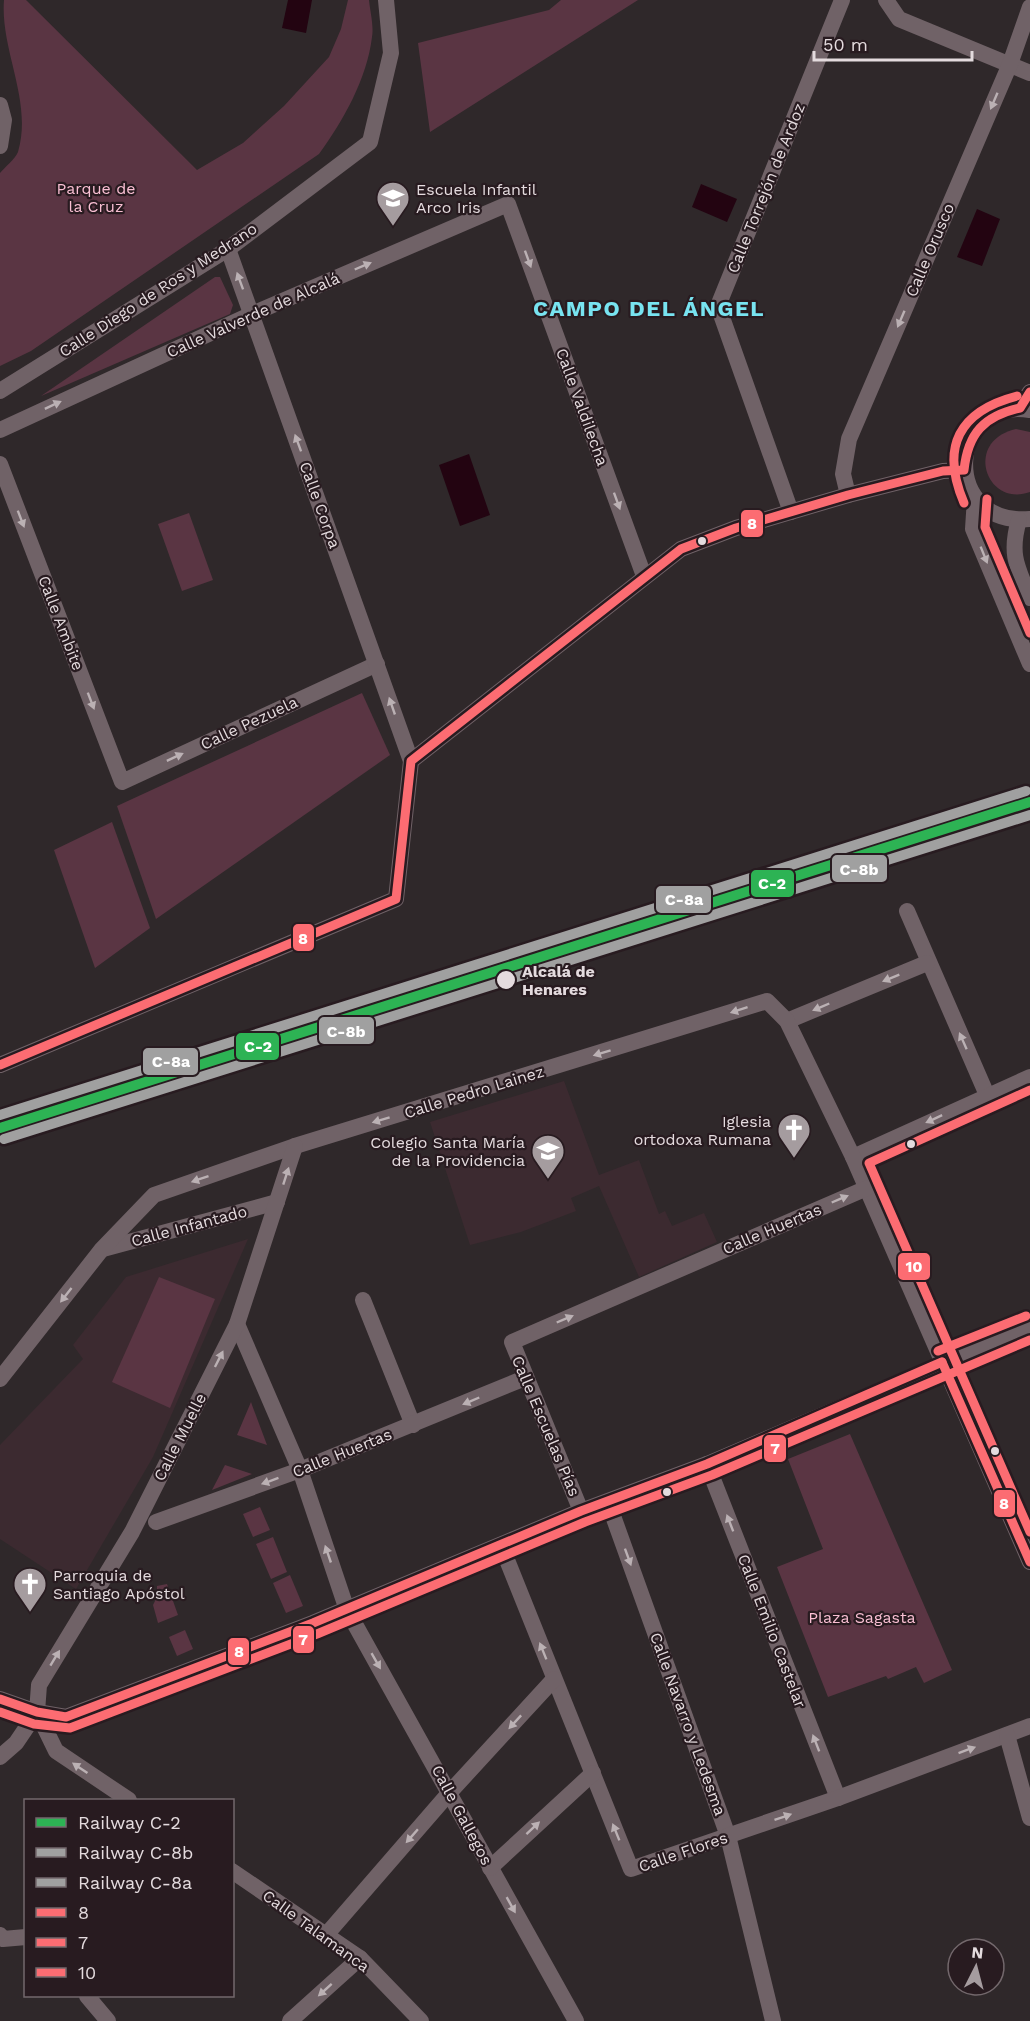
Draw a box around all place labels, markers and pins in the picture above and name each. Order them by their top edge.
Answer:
school or university icon: Escuela Infantil Arco Iris [375,180,411,227]
place label: Escuela Infantil Arco Iris [416,180,537,217]
unlabelled marker [696,535,708,547]
place label: Alcalá de Henares [522,962,595,999]
marker: Alcalá de Henares [495,969,517,991]
place label: Iglesia ortodoxa Rumana [634,1112,771,1149]
church icon: Iglesia ortodoxa Rumana [776,1112,812,1159]
place label: Colegio Santa María de la Providencia [370,1133,525,1170]
school or university icon: Colegio Santa María de la Providencia [530,1133,566,1180]
unlabelled marker [905,1138,917,1150]
unlabelled marker [989,1445,1001,1457]
unlabelled marker [661,1486,673,1498]
church icon: Parroquia de Santiago Apóstol [12,1566,48,1613]
place label: Parroquia de Santiago Apóstol [53,1566,185,1603]

